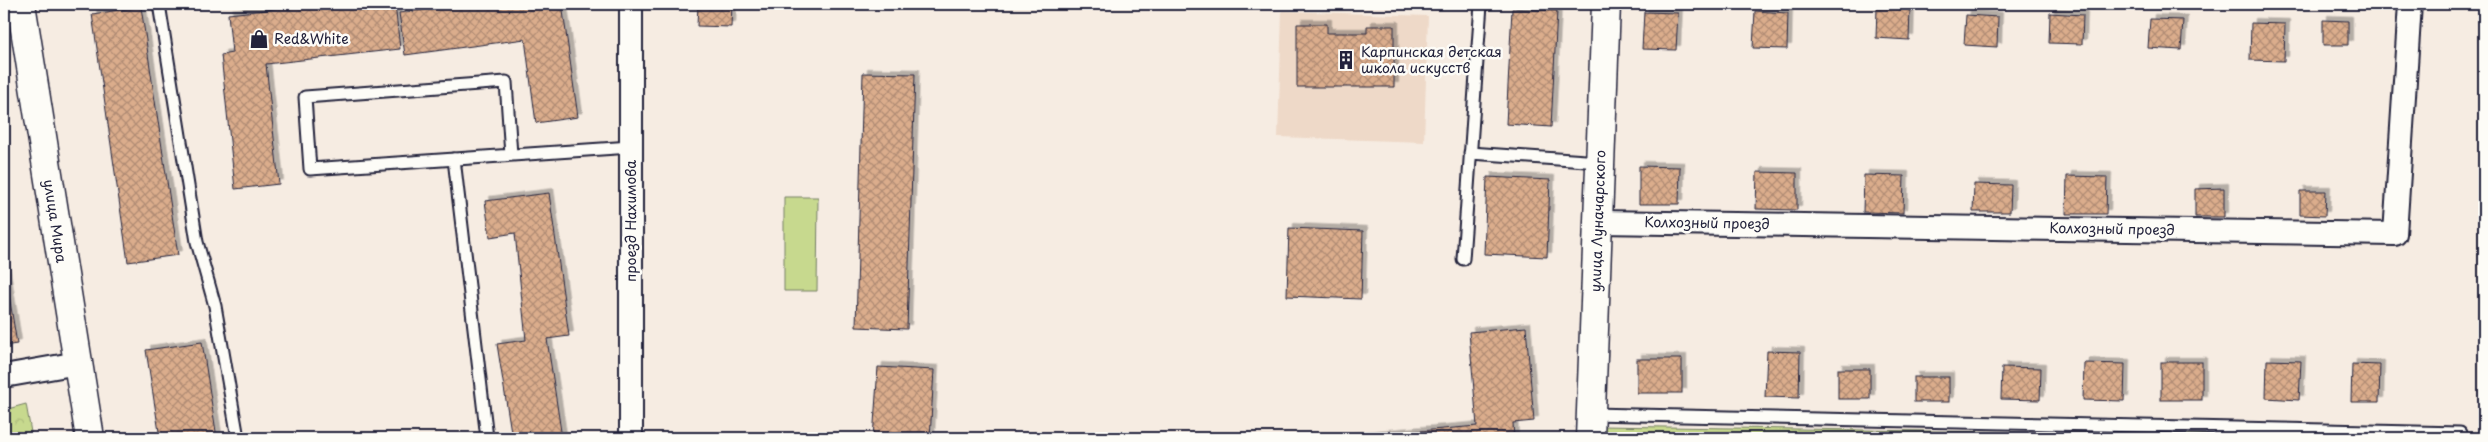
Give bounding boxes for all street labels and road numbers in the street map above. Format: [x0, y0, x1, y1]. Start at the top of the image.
street label: улица Луначарского [1585, 149, 1610, 292]
street label: проезд Нахимова [620, 160, 641, 282]
street label: улица Мира [39, 178, 72, 264]
street label: Колхозный проезд [1644, 211, 1770, 234]
street label: Колхозный проезд [2049, 217, 2175, 240]

